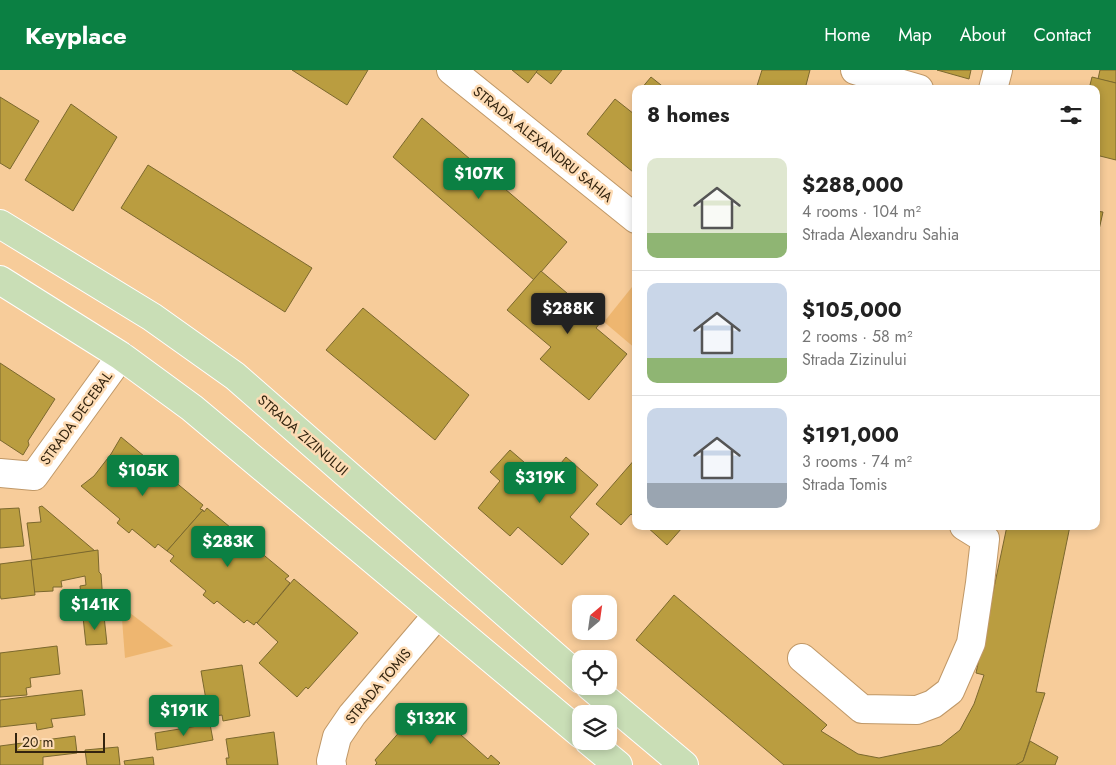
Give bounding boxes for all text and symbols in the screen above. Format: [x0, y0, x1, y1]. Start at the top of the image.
text: Keyplace [25, 18, 127, 53]
text: Home [824, 22, 870, 48]
text: Map [898, 22, 932, 48]
text: About [960, 22, 1005, 48]
text: Contact [1033, 22, 1091, 48]
street label: STRADA ALEXANDRU SAHIA [469, 81, 618, 207]
text: 8 homes [647, 100, 730, 130]
icon: filters [1057, 101, 1085, 129]
pin: $107K [444, 158, 514, 200]
text: $107K [454, 162, 504, 185]
text: $288,000 [802, 170, 903, 200]
icon: home [687, 178, 747, 238]
text: 4 rooms · 104 m² [802, 200, 921, 223]
text: Strada Alexandru Sahia [802, 223, 959, 246]
pin: $288K [533, 292, 603, 335]
text: $105,000 [802, 295, 902, 325]
text: $288K [542, 297, 594, 320]
icon: home [687, 303, 747, 363]
text: 2 rooms · 58 m² [802, 325, 913, 348]
text: Strada Zizinului [802, 348, 907, 371]
street label: STRADA DECEBAL [35, 366, 117, 469]
street label: STRADA ZIZINULUI [253, 390, 353, 480]
text: $191,000 [802, 420, 899, 450]
icon: home [687, 428, 747, 488]
text: 3 rooms · 74 m² [802, 450, 912, 473]
pin: $105K [108, 454, 178, 497]
text: $105K [118, 459, 168, 482]
pin: $319K [505, 462, 575, 504]
text: $319K [515, 466, 565, 489]
text: Strada Tomis [802, 473, 887, 496]
pin: $283K [193, 526, 263, 568]
text: $283K [202, 530, 254, 553]
pin: $141K [60, 588, 130, 631]
text: $141K [71, 593, 119, 616]
north arrow [572, 595, 618, 640]
map controls [572, 595, 617, 750]
street label: STRADA TOMIS [340, 644, 416, 728]
button: locate [572, 650, 617, 695]
pin: $191K [149, 694, 219, 737]
text: $191K [160, 699, 208, 722]
pin: $132K [396, 702, 466, 745]
button: layers [572, 705, 617, 750]
text: $132K [406, 707, 456, 730]
scale bar [15, 730, 105, 753]
text: 20 m [22, 732, 54, 752]

